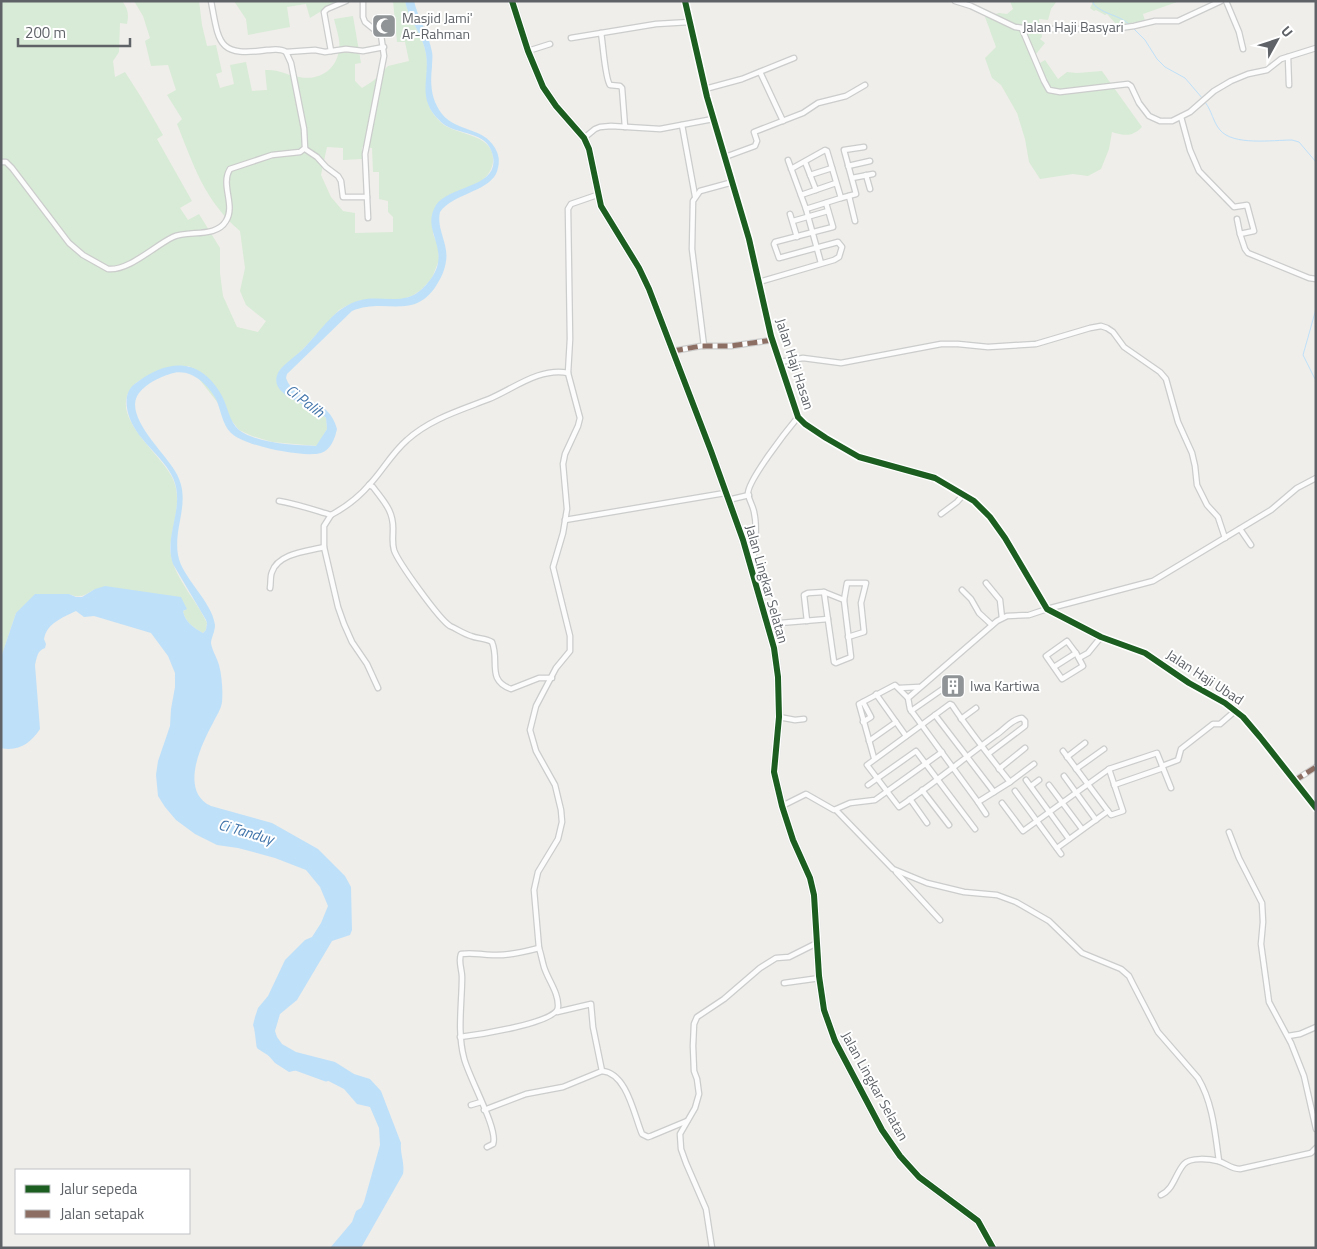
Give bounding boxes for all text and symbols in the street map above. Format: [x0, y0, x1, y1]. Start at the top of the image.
place label: Masjid Jami' Ar-Rahman [402, 7, 473, 44]
mosque icon: Masjid Jami' Ar-Rahman [371, 13, 397, 39]
scale bar [18, 15, 130, 47]
north arrow [1252, 15, 1302, 65]
street label: Jalan Haji Basyari [1022, 16, 1124, 37]
text: 200 m [25, 21, 66, 44]
text: U [1276, 21, 1298, 42]
street label: Jalan Haji Hasan [771, 315, 820, 412]
water label: Ci Palih [281, 378, 330, 423]
street label: Jalan Lingkar Selatan [741, 522, 794, 646]
street label: Jalan Haji Ubad [1162, 644, 1248, 709]
building icon: Iwa Kartiwa [940, 673, 966, 699]
place label: Iwa Kartiwa [970, 675, 1040, 696]
water label: Ci Tanduy [216, 813, 279, 851]
street label: Jalan Lingkar Selatan [837, 1027, 914, 1144]
legend [15, 1169, 190, 1234]
text: Jalur sepeda [60, 1177, 138, 1200]
text: Jalan setapak [60, 1202, 144, 1225]

